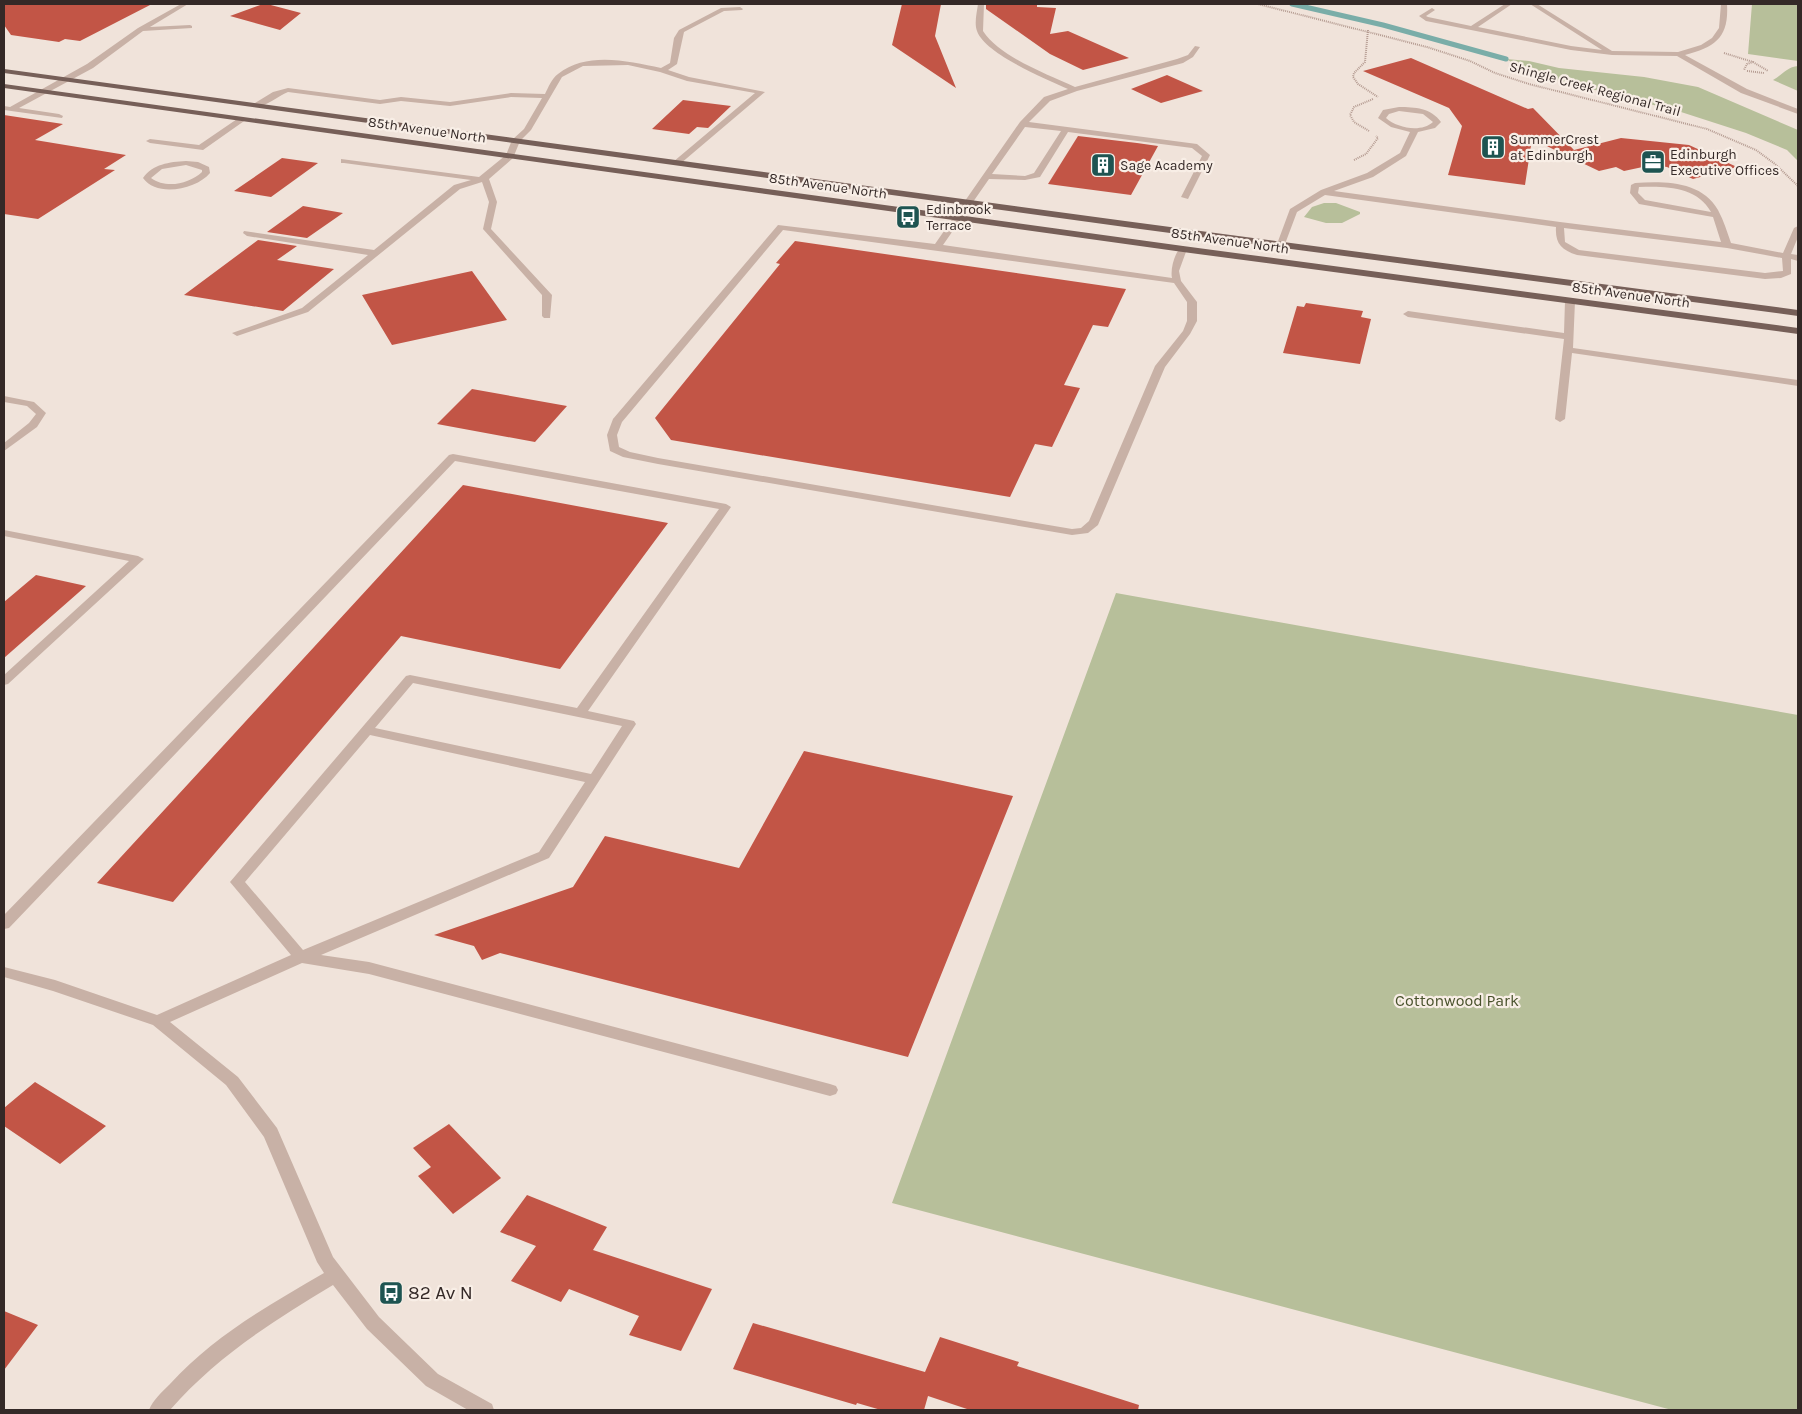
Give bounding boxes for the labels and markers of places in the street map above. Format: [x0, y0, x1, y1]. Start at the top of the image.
place label: SummerCrest at Edinburgh [1510, 131, 1599, 164]
building icon: SummerCrest at Edinburgh [1480, 134, 1506, 160]
place label: Edinburgh Executive Offices [1670, 146, 1779, 179]
office icon: Edinburgh Executive Offices [1640, 149, 1666, 175]
building icon: Sage Academy [1090, 152, 1116, 178]
place label: Sage Academy [1120, 157, 1213, 174]
place label: Edinbrook Terrace [926, 201, 991, 234]
bus stop icon: Edinbrook Terrace [895, 204, 921, 230]
bus stop icon: 82 Av N [378, 1280, 404, 1306]
place label: 82 Av N [408, 1282, 473, 1304]

